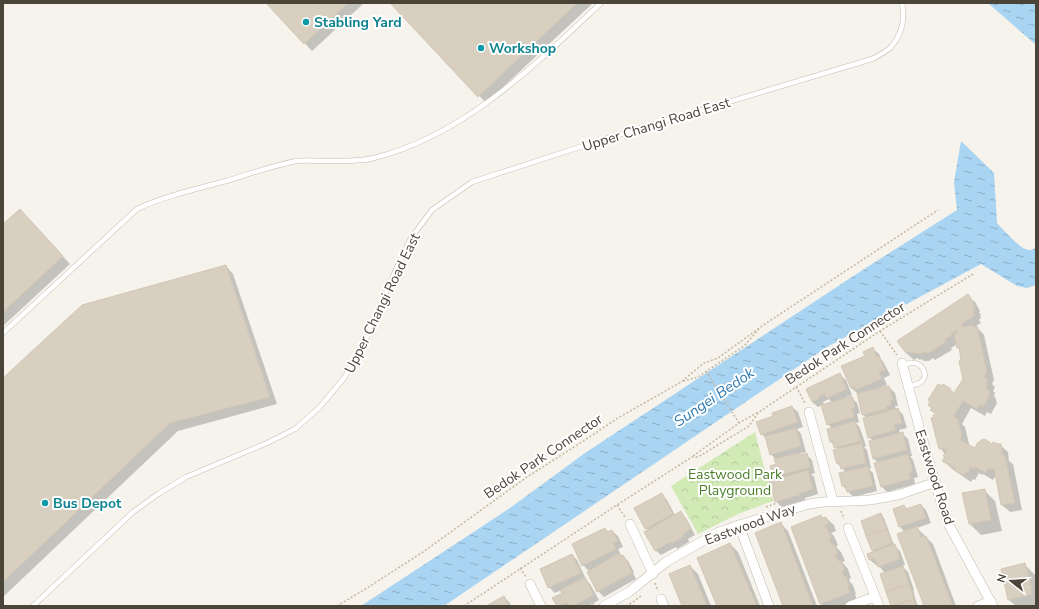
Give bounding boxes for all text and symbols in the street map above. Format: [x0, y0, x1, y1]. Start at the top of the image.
place label: Stabling Yard [314, 13, 402, 32]
marker: Stabling Yard [301, 17, 311, 27]
place label: Workshop [489, 39, 556, 58]
marker: Workshop [476, 43, 486, 53]
street label: Upper Changi Road East [580, 93, 732, 156]
street label: Upper Changi Road East [340, 230, 425, 376]
street label: Bedok Park Connector [782, 298, 909, 389]
water label: Sungei Bedok [670, 362, 759, 431]
street label: Bedok Park Connector [480, 410, 606, 503]
street label: Eastwood Road [910, 427, 959, 527]
park label: Eastwood Park Playground [688, 465, 783, 500]
place label: Bus Depot [53, 494, 122, 513]
marker: Bus Depot [40, 498, 50, 508]
street label: Eastwood Way [702, 499, 799, 550]
north arrow [991, 561, 1031, 601]
text: N [994, 572, 1010, 584]

